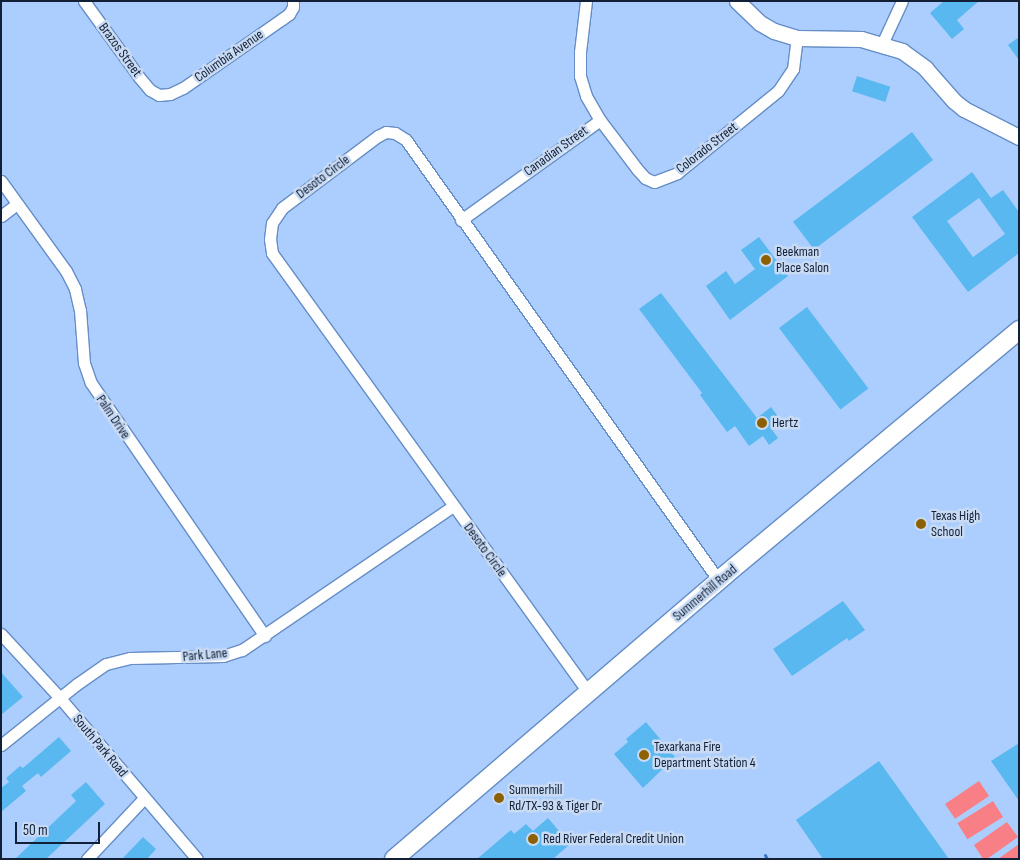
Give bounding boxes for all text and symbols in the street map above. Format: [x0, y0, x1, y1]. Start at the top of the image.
street label: Brazos Street [95, 20, 145, 80]
street label: Columbia Avenue [191, 26, 267, 86]
street label: Colorado Street [673, 119, 741, 177]
street label: Canadian Street [521, 122, 591, 180]
street label: Desoto Circle [293, 151, 353, 203]
place label: Beekman Place Salon [776, 244, 829, 276]
marker: Beekman Place Salon [760, 254, 772, 266]
street label: Palm Drive [92, 392, 134, 442]
place label: Hertz [772, 415, 798, 431]
marker: Hertz [756, 417, 768, 429]
place label: Texas High School [931, 508, 980, 540]
marker: Texas High School [915, 518, 927, 530]
street label: Desoto Circle [460, 520, 510, 580]
street label: Summerhill Road [669, 561, 741, 625]
street label: Park Lane [182, 645, 228, 665]
street label: South Park Road [69, 711, 131, 781]
place label: Texarkana Fire Department Station 4 [654, 739, 756, 772]
marker: Texarkana Fire Department Station 4 [638, 749, 650, 761]
place label: Summerhill Rd/TX-93 & Tiger Dr [509, 782, 602, 814]
marker: Summerhill Rd/TX-93 & Tiger Dr [493, 792, 505, 804]
scale bar [18, 812, 102, 844]
text: 50 m [23, 821, 48, 840]
place label: Red River Federal Credit Union [543, 831, 684, 847]
marker: Red River Federal Credit Union [527, 833, 539, 845]

